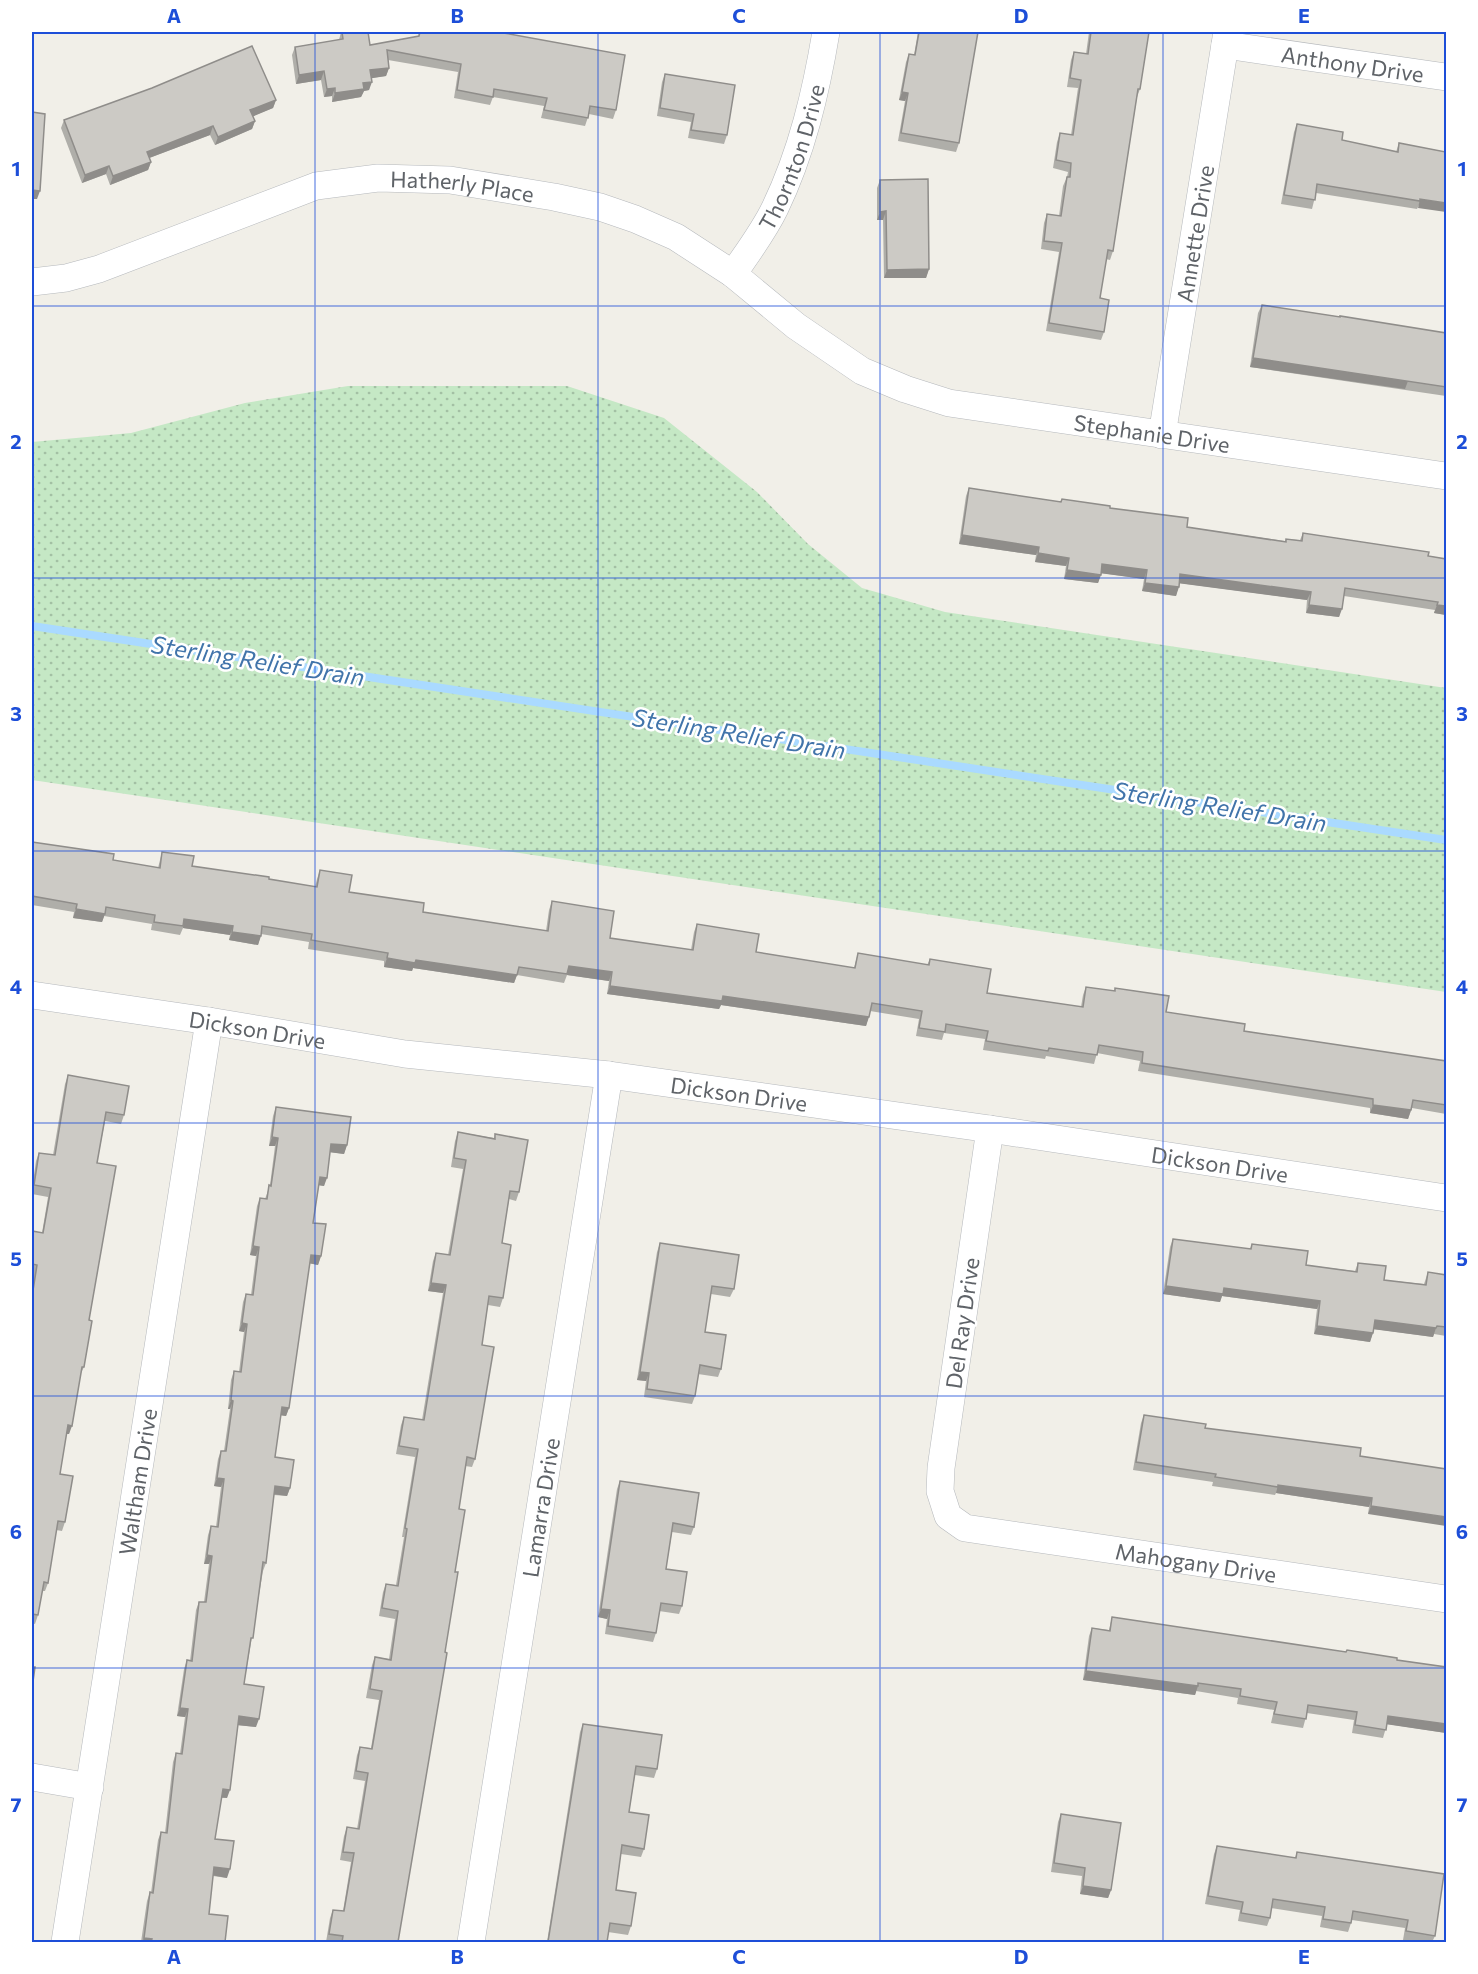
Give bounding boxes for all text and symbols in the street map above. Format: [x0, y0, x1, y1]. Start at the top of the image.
text: A [167, 3, 181, 27]
text: B [450, 3, 464, 27]
text: C [732, 3, 746, 27]
text: D [1014, 3, 1028, 27]
text: E [1298, 3, 1310, 27]
street label: Anthony Drive [1280, 40, 1426, 87]
street label: Thornton Drive [752, 82, 829, 235]
text: 1 [11, 156, 21, 180]
text: 1 [1457, 156, 1467, 180]
street label: Annette Drive [1170, 163, 1219, 304]
street label: Hatherly Place [390, 165, 536, 207]
street label: Stephanie Drive [1072, 408, 1232, 458]
text: 2 [10, 429, 22, 453]
text: 2 [1456, 429, 1468, 453]
water label: Sterling Relief Drain [149, 629, 367, 691]
text: 3 [10, 701, 22, 725]
text: 3 [1456, 701, 1468, 725]
water label: Sterling Relief Drain [630, 702, 848, 764]
water label: Sterling Relief Drain [1111, 775, 1329, 837]
text: 4 [10, 974, 22, 998]
text: 4 [1456, 974, 1468, 998]
street label: Dickson Drive [187, 1005, 328, 1054]
street label: Dickson Drive [669, 1070, 809, 1116]
street label: Dickson Drive [1150, 1140, 1290, 1187]
text: 5 [10, 1246, 22, 1270]
text: 5 [1456, 1246, 1468, 1270]
street label: Del Ray Drive [939, 1256, 985, 1390]
street label: Waltham Drive [112, 1406, 162, 1557]
street label: Lamarra Drive [516, 1436, 565, 1579]
text: 6 [10, 1519, 22, 1543]
text: 6 [1456, 1519, 1468, 1543]
street label: Mahogany Drive [1114, 1537, 1278, 1587]
text: 7 [11, 1792, 22, 1816]
text: 7 [1457, 1792, 1468, 1816]
text: A [167, 1944, 181, 1968]
text: B [450, 1944, 464, 1968]
text: C [732, 1944, 746, 1968]
text: D [1014, 1944, 1028, 1968]
text: E [1298, 1944, 1310, 1968]

